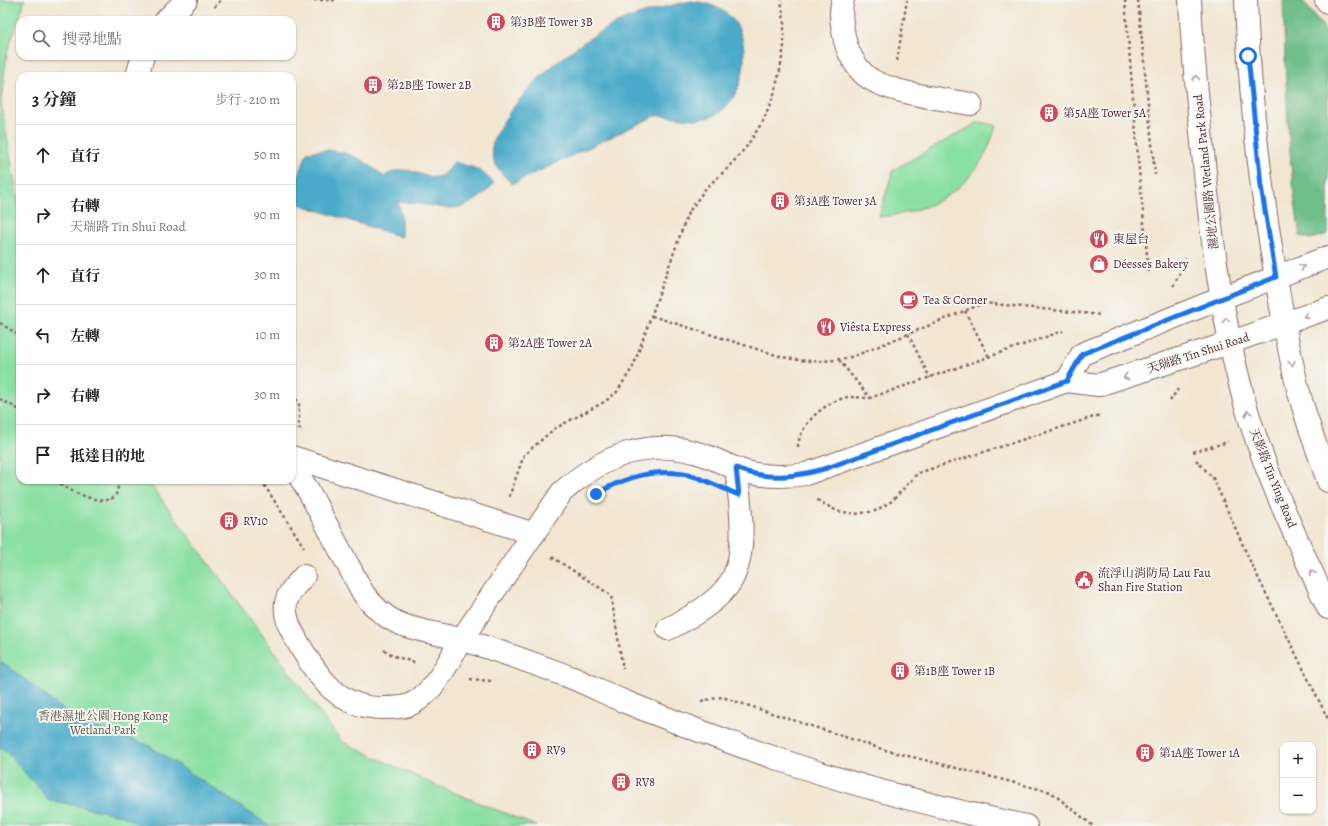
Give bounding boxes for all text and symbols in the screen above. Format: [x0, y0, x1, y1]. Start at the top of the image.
building icon: 第3B座 Tower 3B [485, 11, 507, 33]
place label: 第3B座 Tower 3B [510, 14, 593, 30]
search box [16, 16, 296, 60]
icon: search [30, 27, 52, 49]
text: 搜尋地點 [62, 29, 122, 49]
route start [1239, 47, 1257, 65]
building icon: 第2B座 Tower 2B [362, 74, 384, 96]
one-way arrow [1191, 75, 1200, 81]
place label: 第2B座 Tower 2B [387, 77, 471, 93]
text: 3 分鐘 [32, 88, 76, 111]
text: 步行 · 210 m [215, 91, 280, 108]
street label: 濕地公園路 Wetland Park Road [1190, 93, 1222, 250]
building icon: 第5A座 Tower 5A [1038, 102, 1060, 124]
place label: 第5A座 Tower 5A [1063, 105, 1147, 121]
icon: ahead [32, 144, 54, 166]
text: 直行 [70, 146, 100, 166]
text: 50 m [254, 146, 280, 163]
building icon: 第3A座 Tower 3A [769, 190, 791, 212]
place label: 第3A座 Tower 3A [794, 193, 878, 209]
text: 右轉 [70, 196, 100, 216]
icon: right [32, 204, 54, 226]
text: 90 m [254, 206, 280, 223]
text: 天瑞路 Tin Shui Road [70, 218, 186, 235]
restaurant icon: 東屋台 [1088, 228, 1110, 250]
place label: 東屋台 [1113, 231, 1149, 247]
shop icon: Déesses Bakery [1088, 253, 1110, 275]
place label: Déesses Bakery [1113, 256, 1189, 272]
one-way arrow [1298, 263, 1305, 272]
icon: ahead [32, 264, 54, 286]
text: 直行 [70, 266, 100, 286]
text: 30 m [254, 266, 280, 283]
cafe icon: Tea & Corner [898, 289, 920, 311]
place label: Tea & Corner [923, 292, 988, 308]
one-way arrow [1302, 312, 1309, 320]
restaurant icon: Viêsta Express [815, 316, 837, 338]
one-way arrow [1222, 317, 1230, 323]
place label: Viêsta Express [839, 319, 911, 335]
icon: left [32, 324, 54, 346]
text: 左轉 [70, 326, 100, 346]
text: 10 m [255, 326, 280, 343]
street label: 天瑞路 Tin Shui Road [1145, 329, 1252, 377]
building icon: 第2A座 Tower 2A [483, 332, 505, 354]
place label: 第2A座 Tower 2A [508, 335, 593, 351]
one-way arrow [1288, 359, 1296, 366]
one-way arrow [1122, 372, 1129, 381]
icon: right [32, 384, 54, 406]
text: 右轉 [70, 386, 100, 406]
text: 30 m [254, 386, 280, 403]
one-way arrow [1244, 410, 1253, 417]
street label: 天影路 Tin Ying Road [1246, 426, 1301, 531]
icon: arrive [32, 444, 54, 466]
text: 抵達目的地 [70, 446, 145, 466]
route end [587, 485, 605, 503]
building icon: RV10 [218, 510, 240, 532]
place label: RV10 [243, 513, 268, 529]
place label: 流浮山消防局 Lau Fau Shan Fire Station [1098, 565, 1211, 595]
public building icon: 流浮山消防局 Lau Fau Shan Fire Station [1073, 569, 1095, 591]
one-way arrow [1309, 569, 1317, 577]
building icon: 第1B座 Tower 1B [889, 660, 911, 682]
place label: 第1B座 Tower 1B [914, 663, 995, 679]
park label: 香港濕地公園 Hong Kong Wetland Park [38, 708, 168, 738]
building icon: RV9 [521, 739, 543, 761]
place label: RV9 [546, 742, 566, 758]
building icon: 第1A座 Tower 1A [1134, 742, 1156, 764]
map controls [1280, 742, 1316, 814]
button: + [1280, 742, 1316, 778]
place label: 第1A座 Tower 1A [1159, 745, 1241, 761]
building icon: RV8 [610, 771, 632, 793]
place label: RV8 [635, 774, 655, 790]
button: − [1280, 778, 1316, 814]

